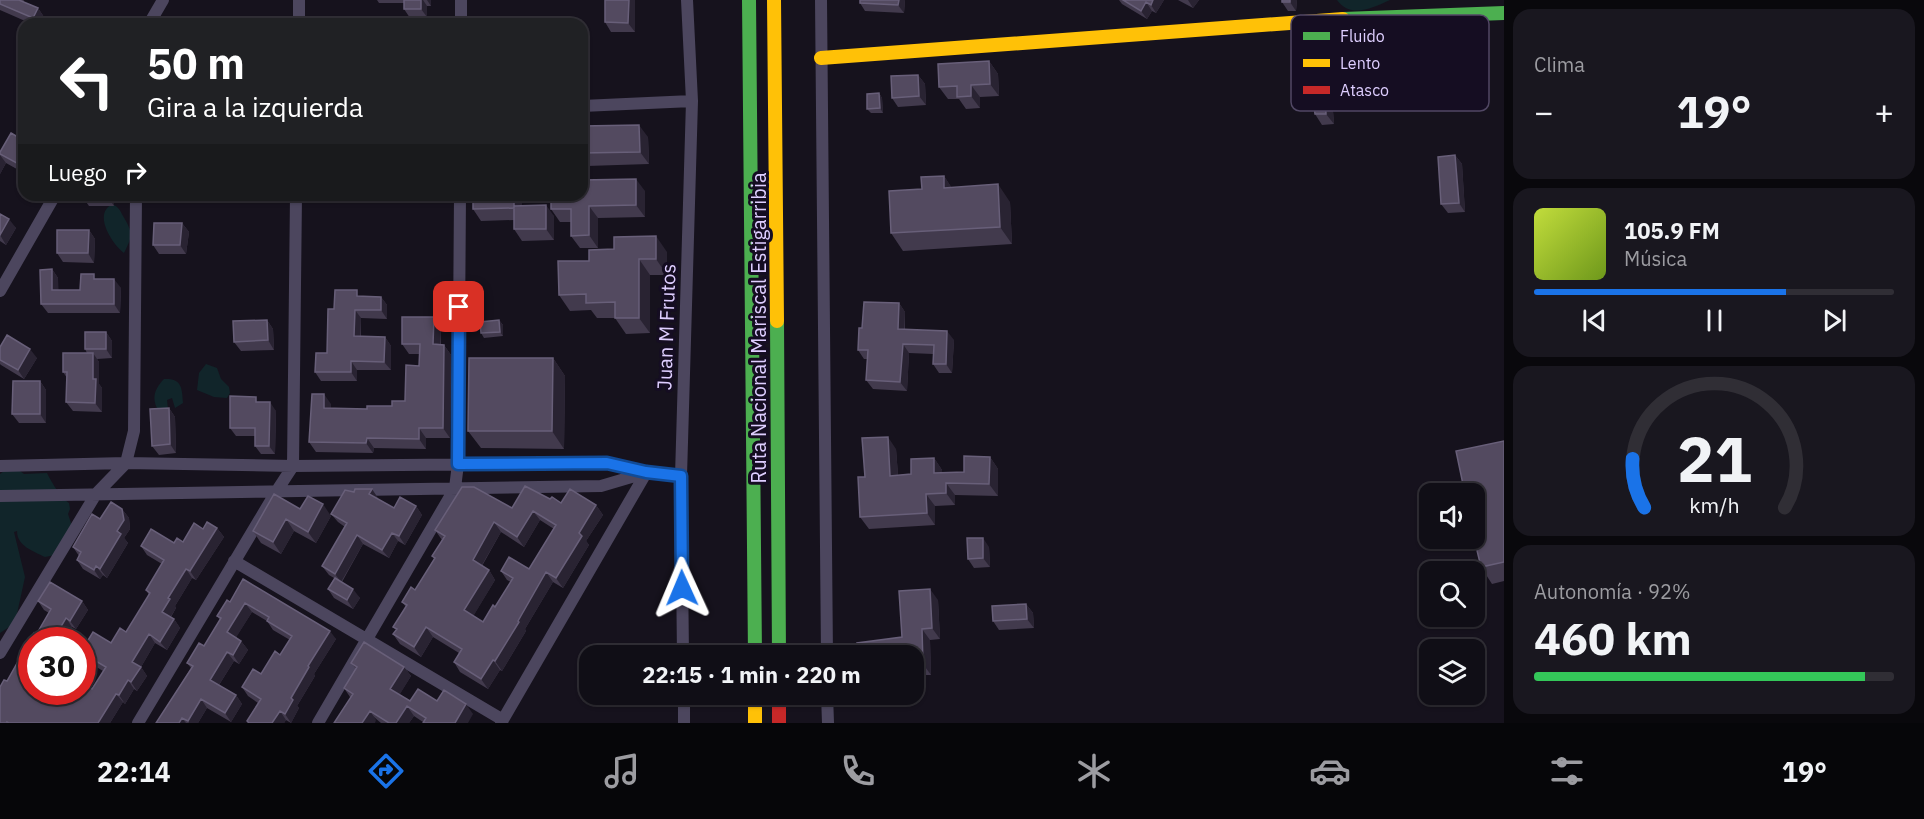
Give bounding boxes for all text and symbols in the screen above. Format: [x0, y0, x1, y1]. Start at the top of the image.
legend [1291, 15, 1489, 111]
text: Fluido [1340, 26, 1385, 46]
text: 50 m [147, 36, 245, 91]
icon: left [48, 42, 126, 120]
text: Clima [1534, 51, 1585, 78]
text: Lento [1340, 53, 1380, 73]
text: Atasco [1340, 80, 1389, 100]
text: 19° [1676, 82, 1752, 140]
text: Gira a la izquierda [147, 89, 363, 124]
text: − [1534, 90, 1554, 133]
text: + [1874, 90, 1894, 133]
icon: right [119, 156, 152, 189]
text: Luego [48, 158, 107, 187]
street label: Ruta Nacional Mariscal Estigarribia [745, 172, 772, 484]
text: 105.9 FM [1624, 216, 1720, 245]
text: Música [1624, 245, 1687, 272]
street label: Juan M Frutos [650, 263, 682, 391]
pin [433, 281, 484, 332]
icon: arrive [442, 290, 475, 323]
icon: previous [1578, 304, 1611, 337]
icon: pause [1698, 304, 1731, 337]
icon: next [1818, 304, 1851, 337]
text: 21 [1677, 418, 1751, 499]
map controls [1419, 483, 1485, 705]
button: sound [1419, 483, 1485, 549]
text: km/h [1689, 491, 1739, 519]
position arrow [650, 556, 714, 620]
button: search [1419, 561, 1485, 627]
text: Autonomía · 92% [1534, 578, 1691, 605]
text: 460 km [1534, 609, 1692, 667]
speed limit sign: 30 [18, 627, 96, 705]
button: layers [1419, 639, 1485, 705]
text: 22:15 · 1 min · 220 m [642, 660, 861, 689]
icon: directions [365, 750, 407, 792]
icon: music [601, 750, 643, 792]
icon: phone [837, 750, 879, 792]
icon: climate [1073, 750, 1115, 792]
icon: car [1309, 750, 1351, 792]
icon: filters [1546, 750, 1588, 792]
text: 22:14 [97, 754, 171, 789]
text: 19° [1782, 754, 1827, 789]

